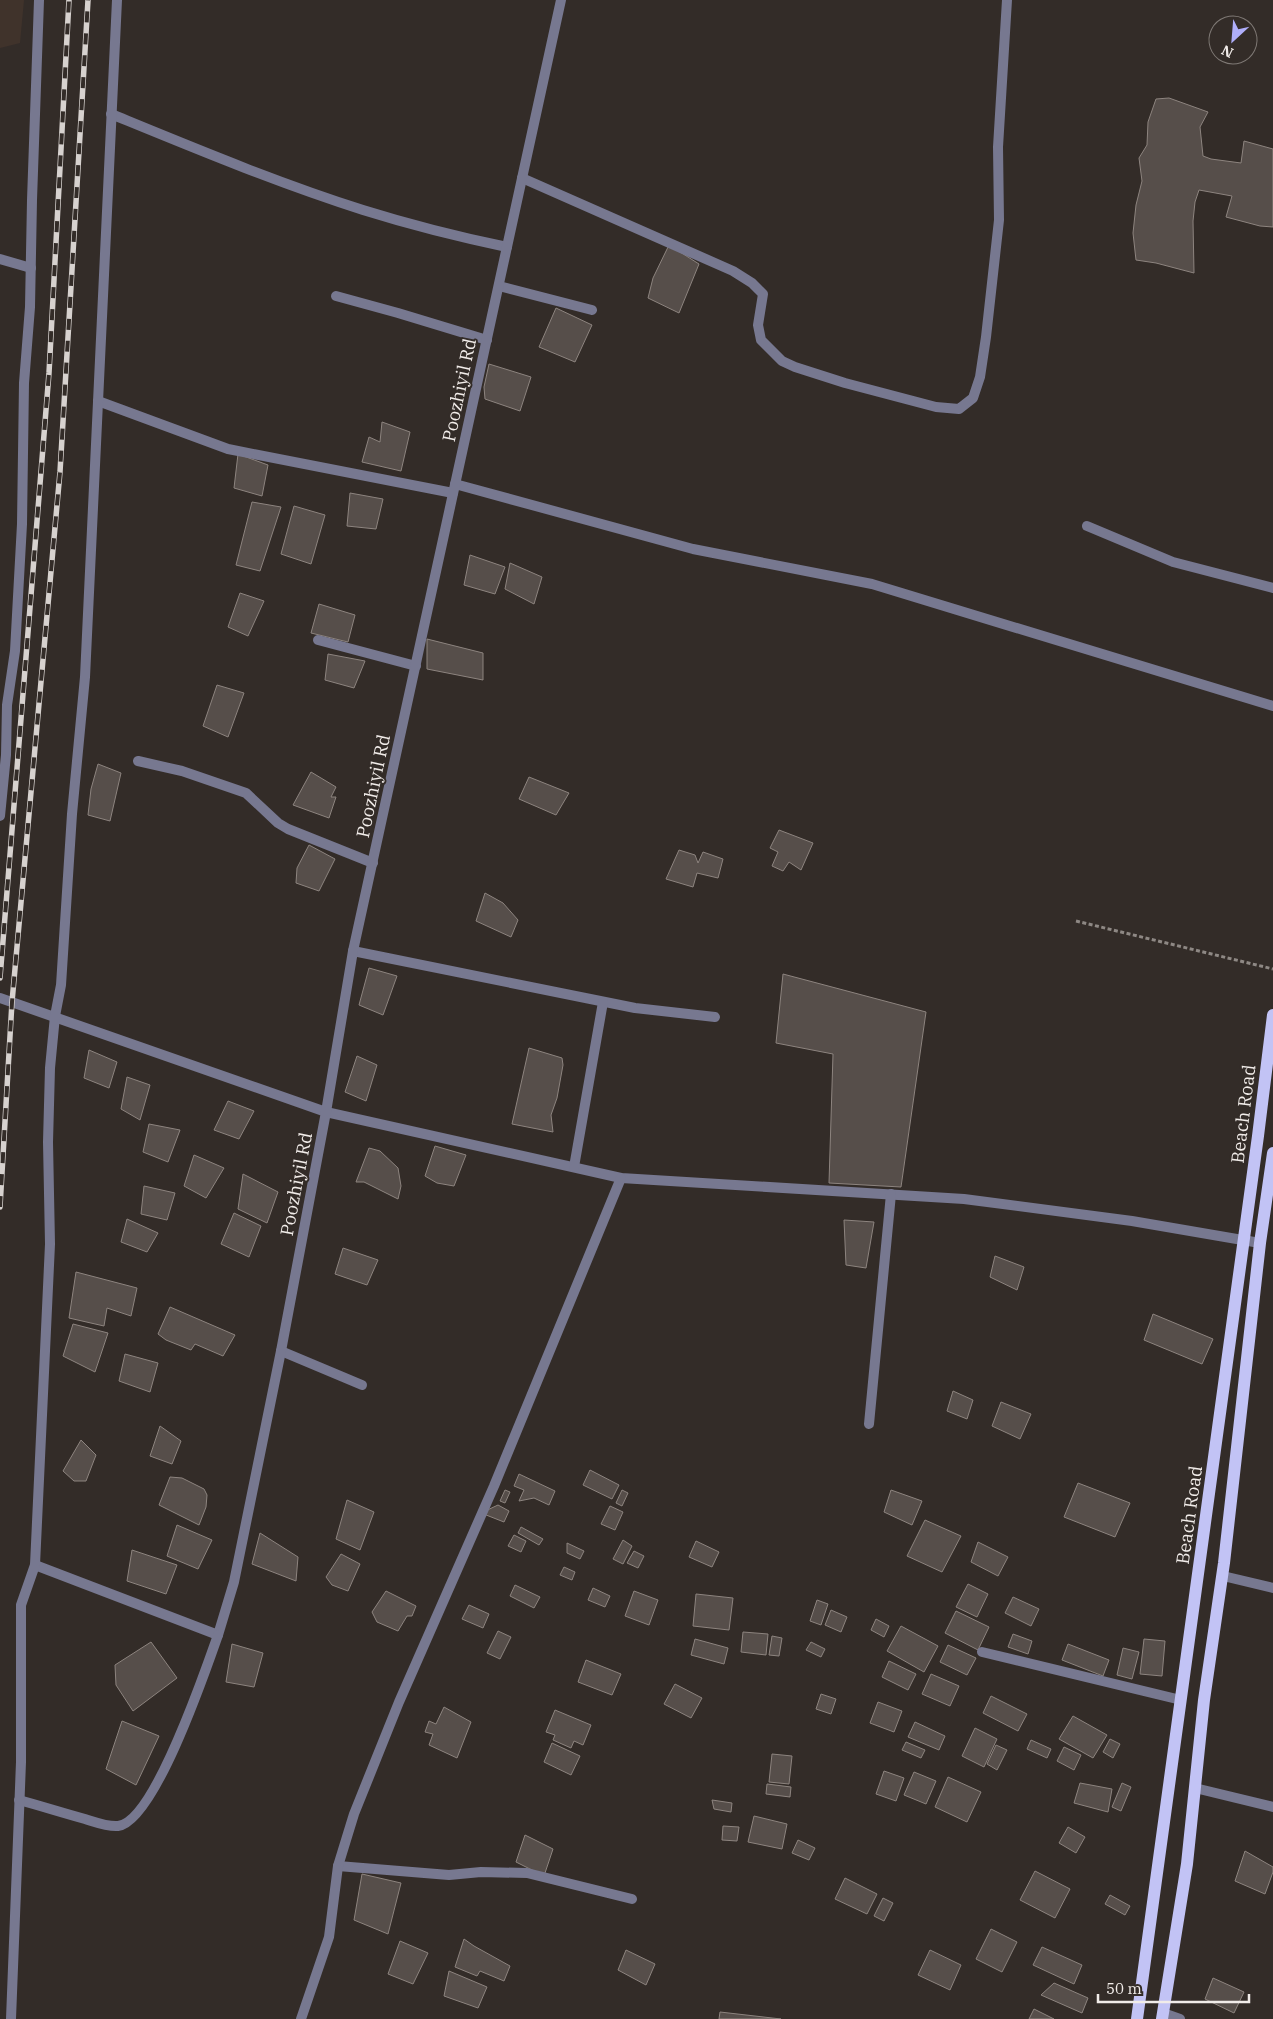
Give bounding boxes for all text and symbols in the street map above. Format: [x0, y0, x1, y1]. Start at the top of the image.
north arrow [1208, 15, 1258, 65]
text: N [1218, 41, 1236, 62]
street label: Poozhiyil Rd [437, 336, 481, 444]
street label: Poozhiyil Rd [351, 732, 395, 840]
street label: Beach Road [1226, 1063, 1260, 1165]
street label: Poozhiyil Rd [275, 1130, 317, 1238]
street label: Beach Road [1171, 1464, 1207, 1566]
scale bar [1098, 1972, 1249, 2004]
text: 50 m [1106, 1979, 1142, 1998]

